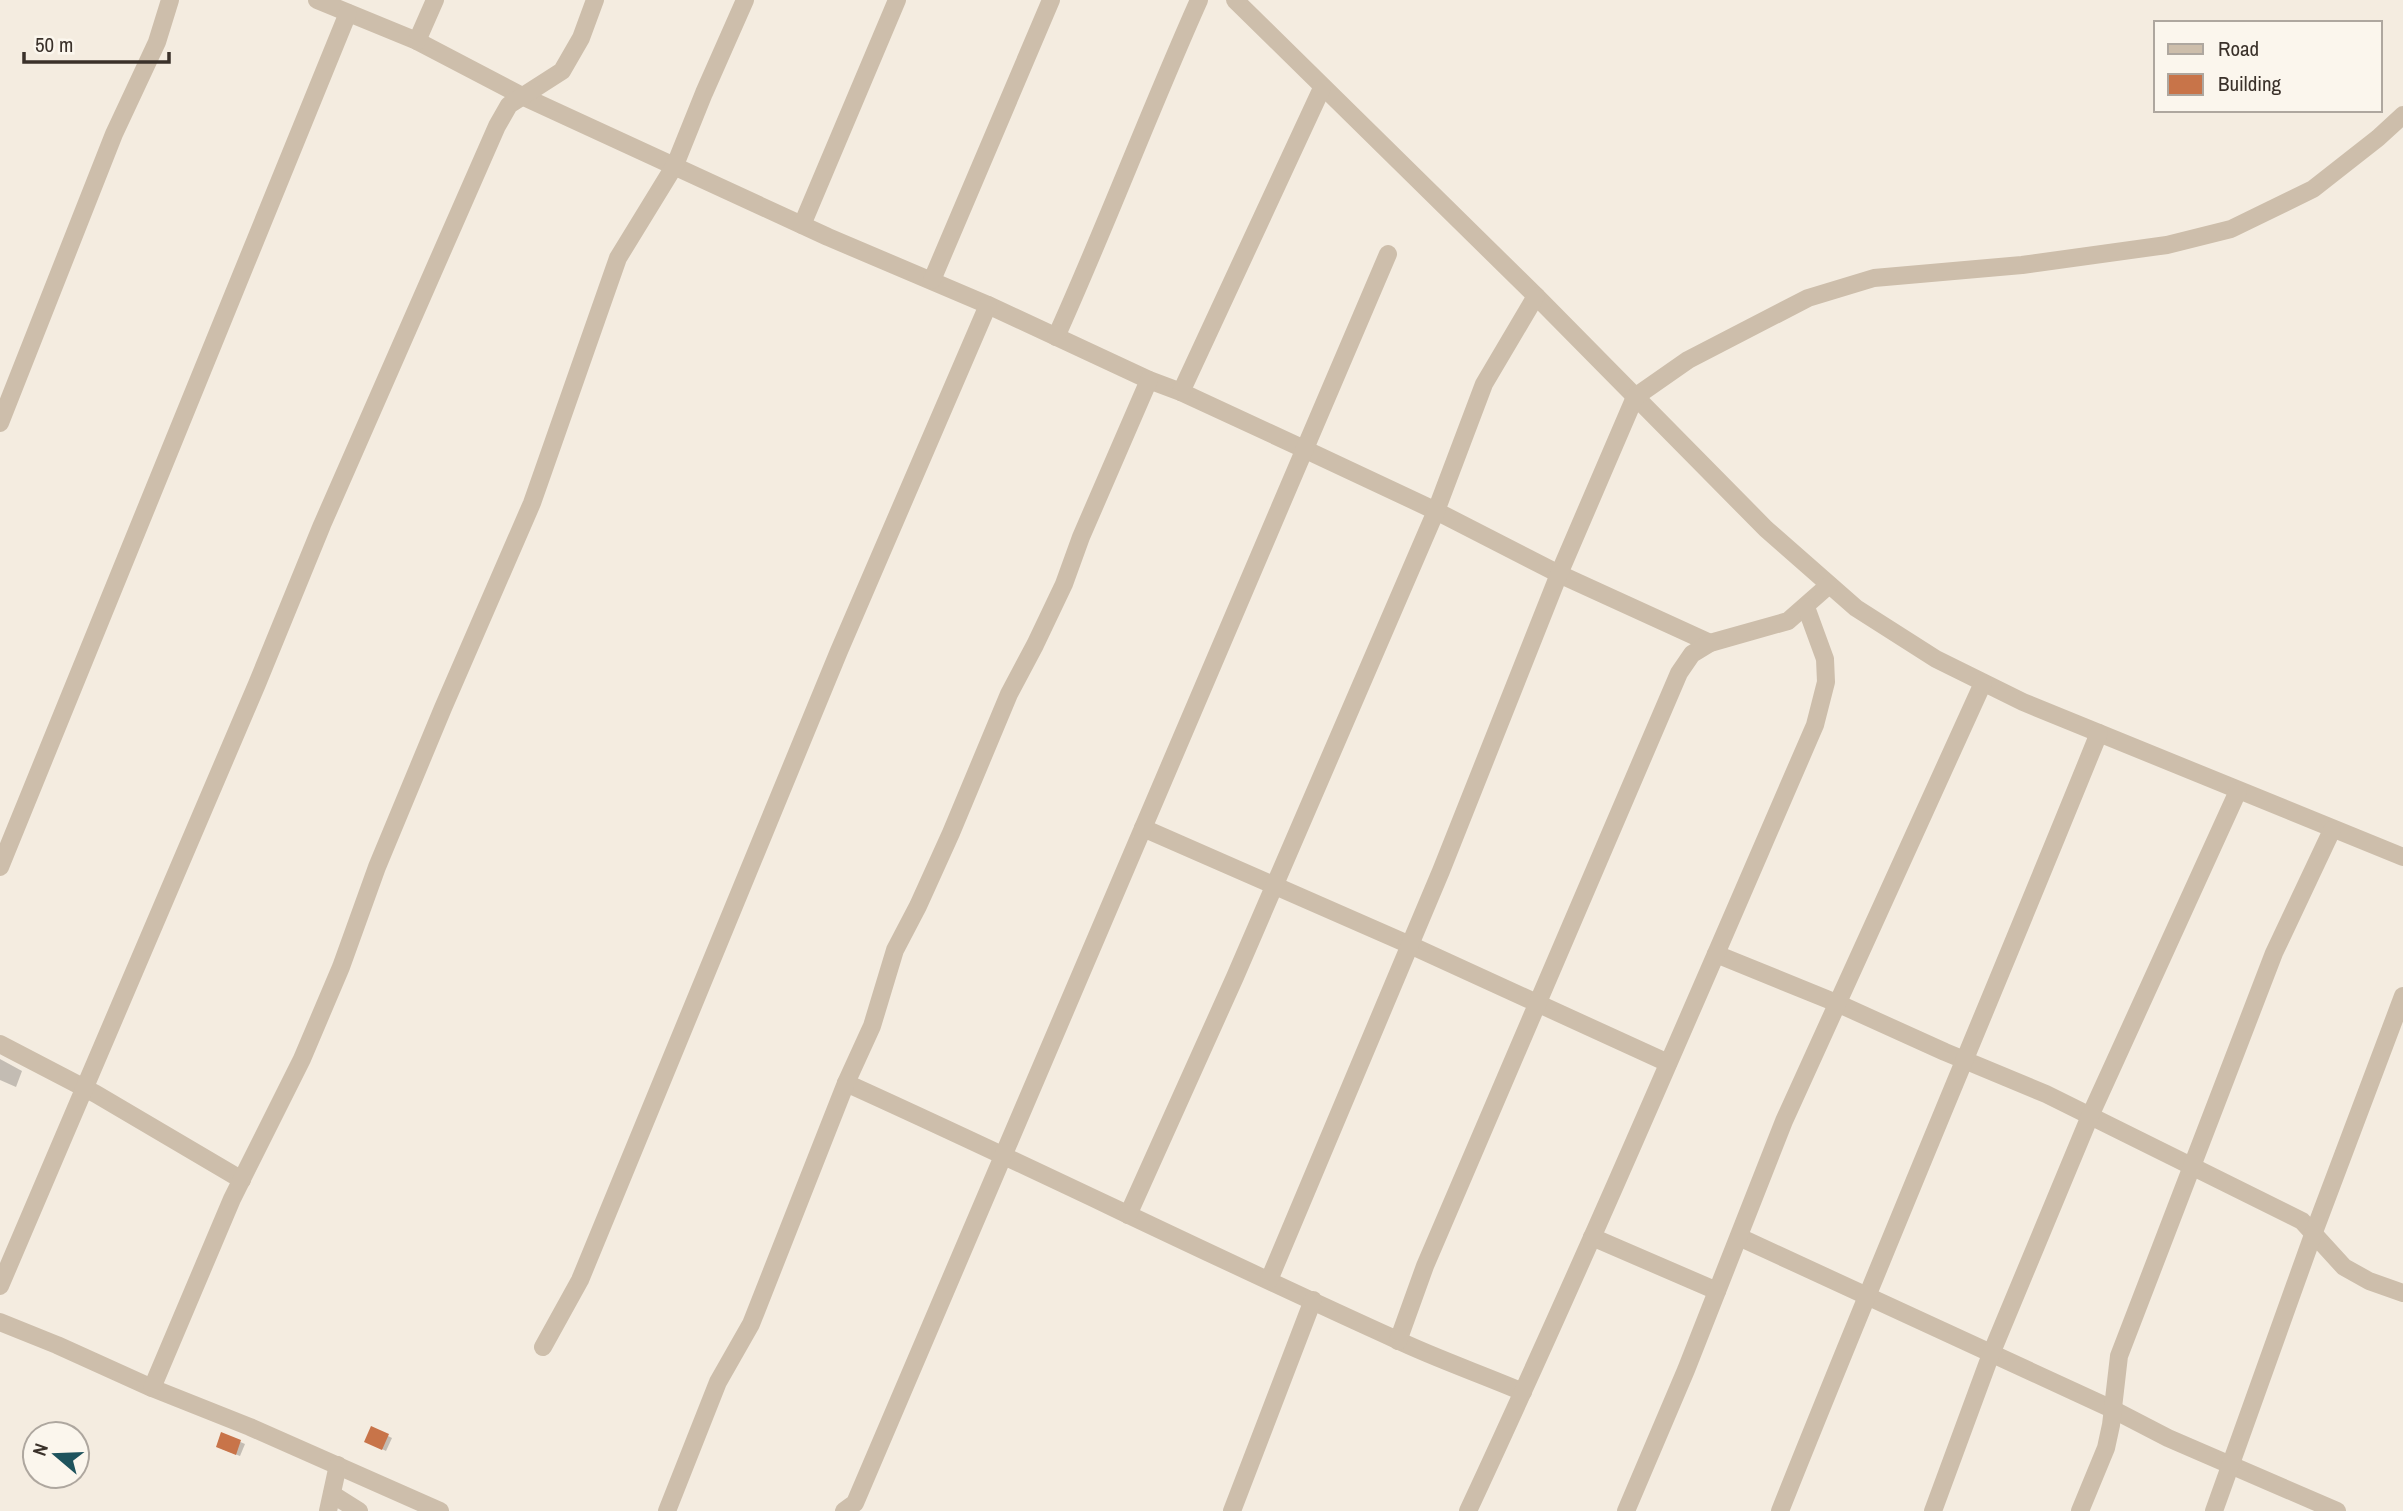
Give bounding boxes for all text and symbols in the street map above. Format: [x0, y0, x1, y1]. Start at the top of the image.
scale bar [24, 21, 170, 65]
legend [2154, 21, 2382, 112]
text: 50 m [35, 30, 73, 59]
text: Road [2218, 34, 2259, 63]
text: Building [2218, 69, 2282, 98]
north arrow [21, 1420, 91, 1490]
text: N [26, 1440, 54, 1459]

